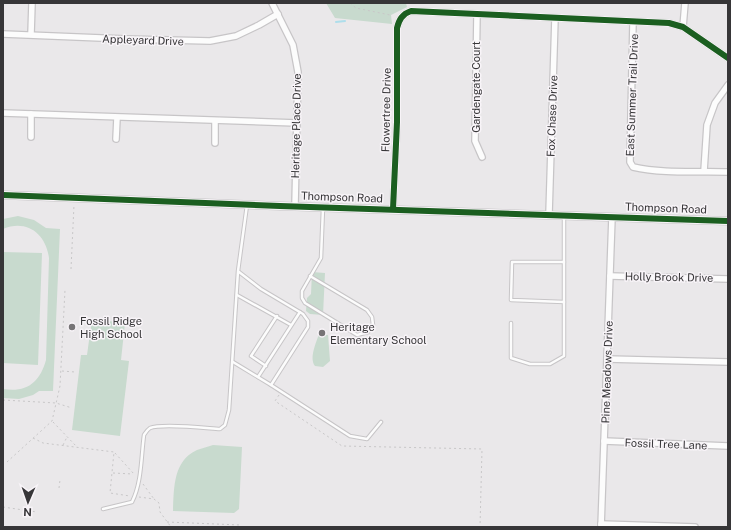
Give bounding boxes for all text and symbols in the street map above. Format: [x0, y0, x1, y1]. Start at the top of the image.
street label: Appleyard Drive [102, 33, 184, 47]
street label: East Summer Trail Drive [624, 33, 640, 157]
street label: Gardengate Court [470, 41, 482, 133]
street label: Flowertree Drive [379, 68, 393, 152]
street label: Heritage Place Drive [289, 73, 303, 179]
street label: Fox Chase Drive [545, 75, 559, 157]
street label: Thompson Road [301, 190, 383, 204]
street label: Thompson Road [625, 201, 707, 215]
street label: Holly Brook Drive [625, 270, 713, 284]
place label: Fossil Ridge High School [80, 315, 142, 340]
place label: Heritage Elementary School [330, 321, 427, 346]
street label: Pine Meadows Drive [599, 321, 615, 423]
marker: Fossil Ridge High School [67, 322, 77, 332]
marker: Heritage Elementary School [317, 328, 327, 338]
street label: Fossil Tree Lane [624, 437, 708, 451]
north arrow [8, 482, 48, 522]
text: N [23, 506, 32, 518]

